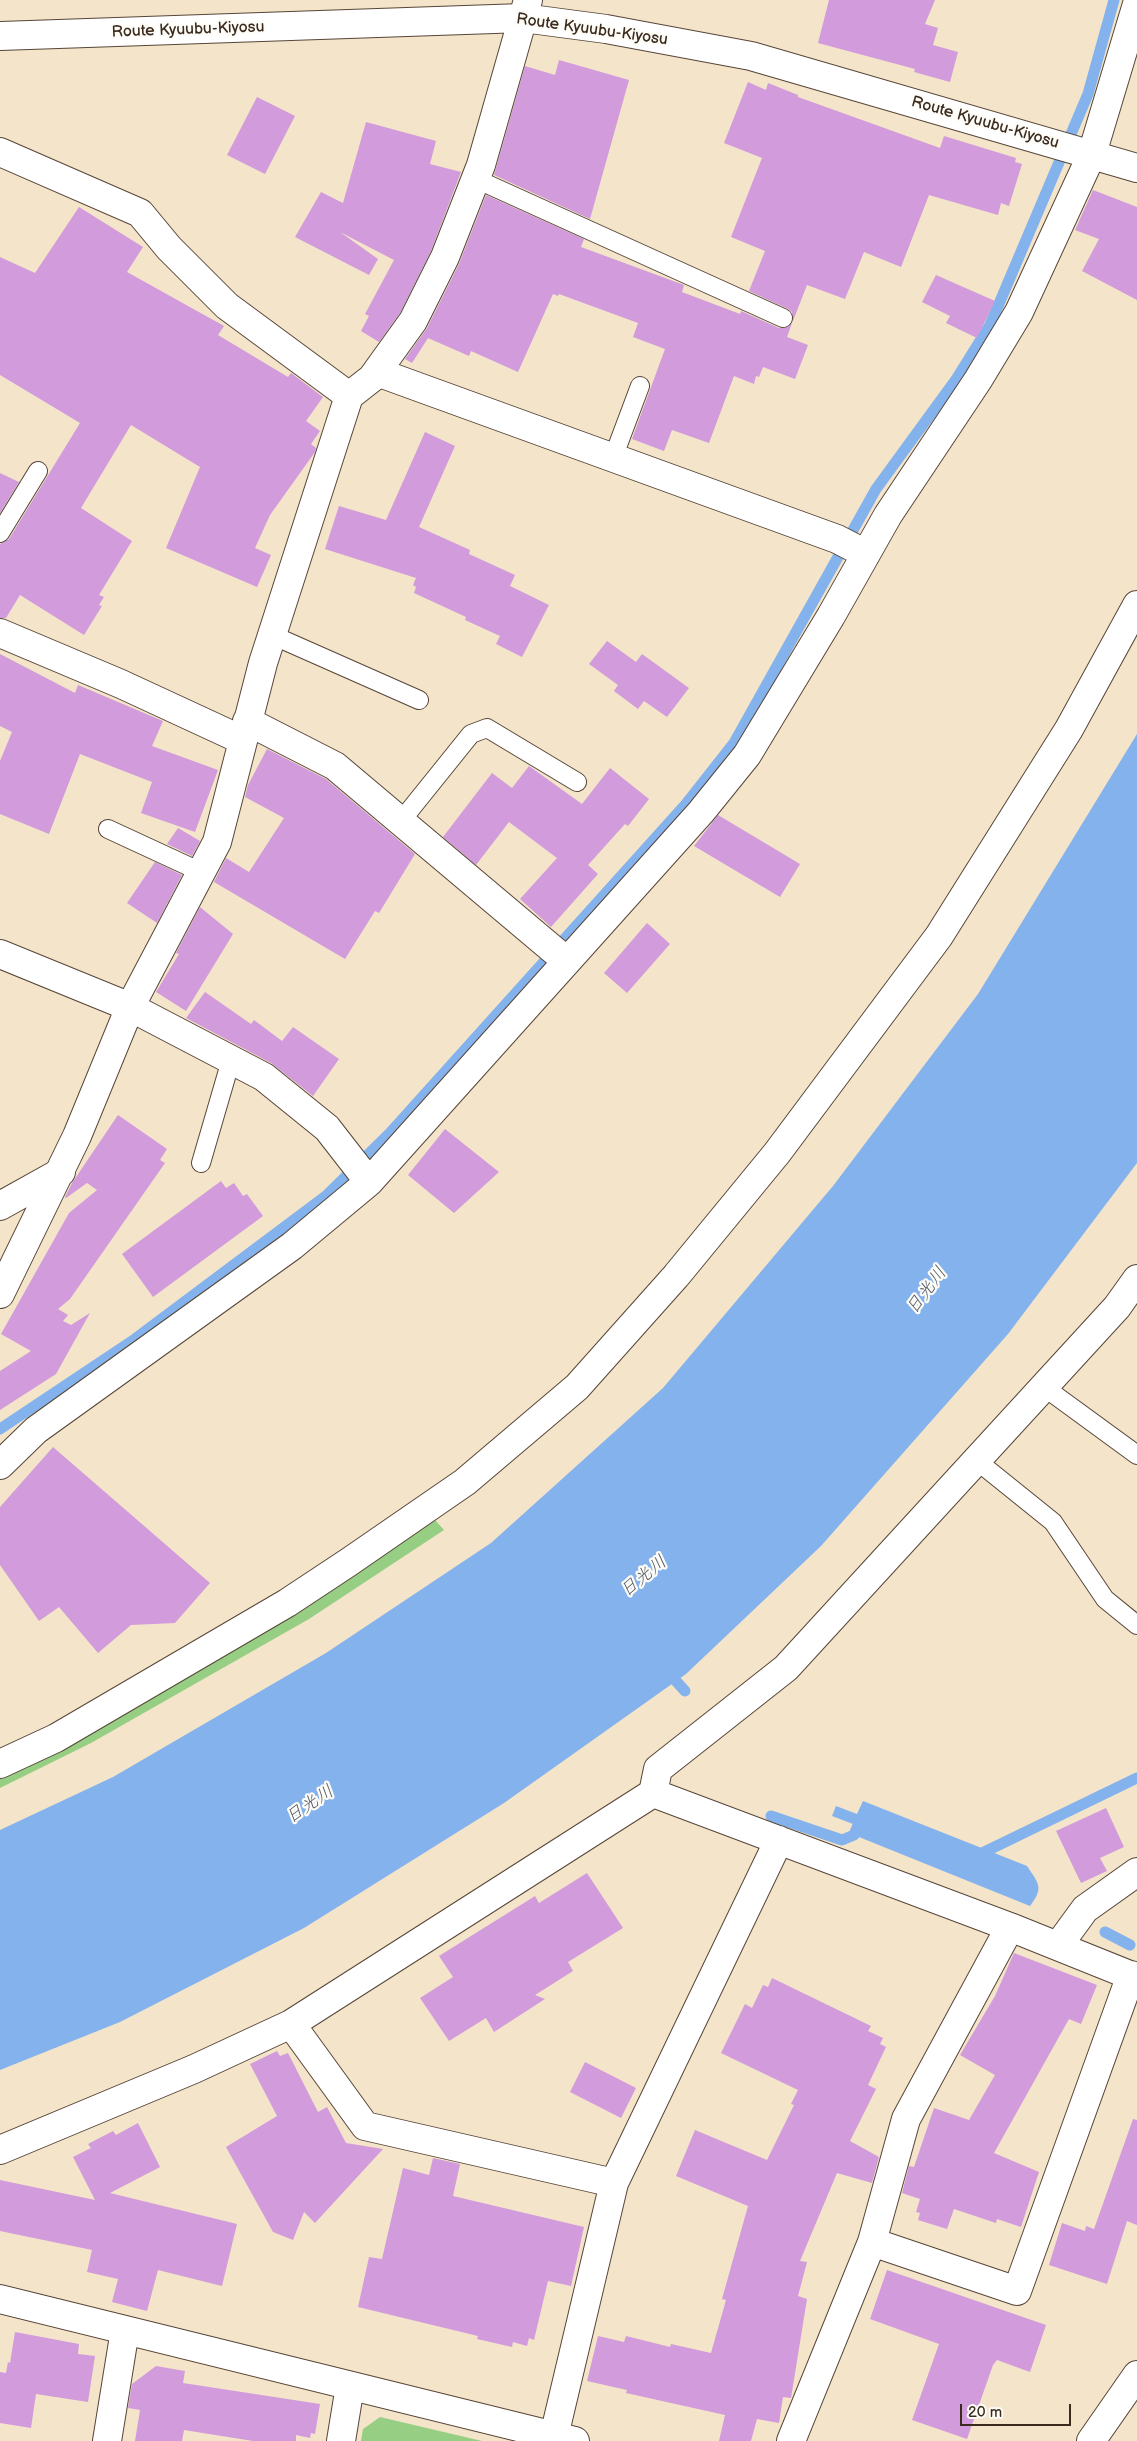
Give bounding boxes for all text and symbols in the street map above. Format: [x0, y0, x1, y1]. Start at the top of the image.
street label: Route Kyuubu-Kiyosu [515, 10, 669, 50]
street label: Route Kyuubu-Kiyosu [111, 18, 265, 42]
street label: Route Kyuubu-Kiyosu [909, 93, 1061, 153]
water label: 日光川 [902, 1263, 952, 1319]
water label: 日光川 [616, 1552, 672, 1602]
water label: 日光川 [282, 1781, 338, 1829]
scale bar [962, 2394, 1073, 2426]
text: 20 m [968, 2403, 1002, 2422]

